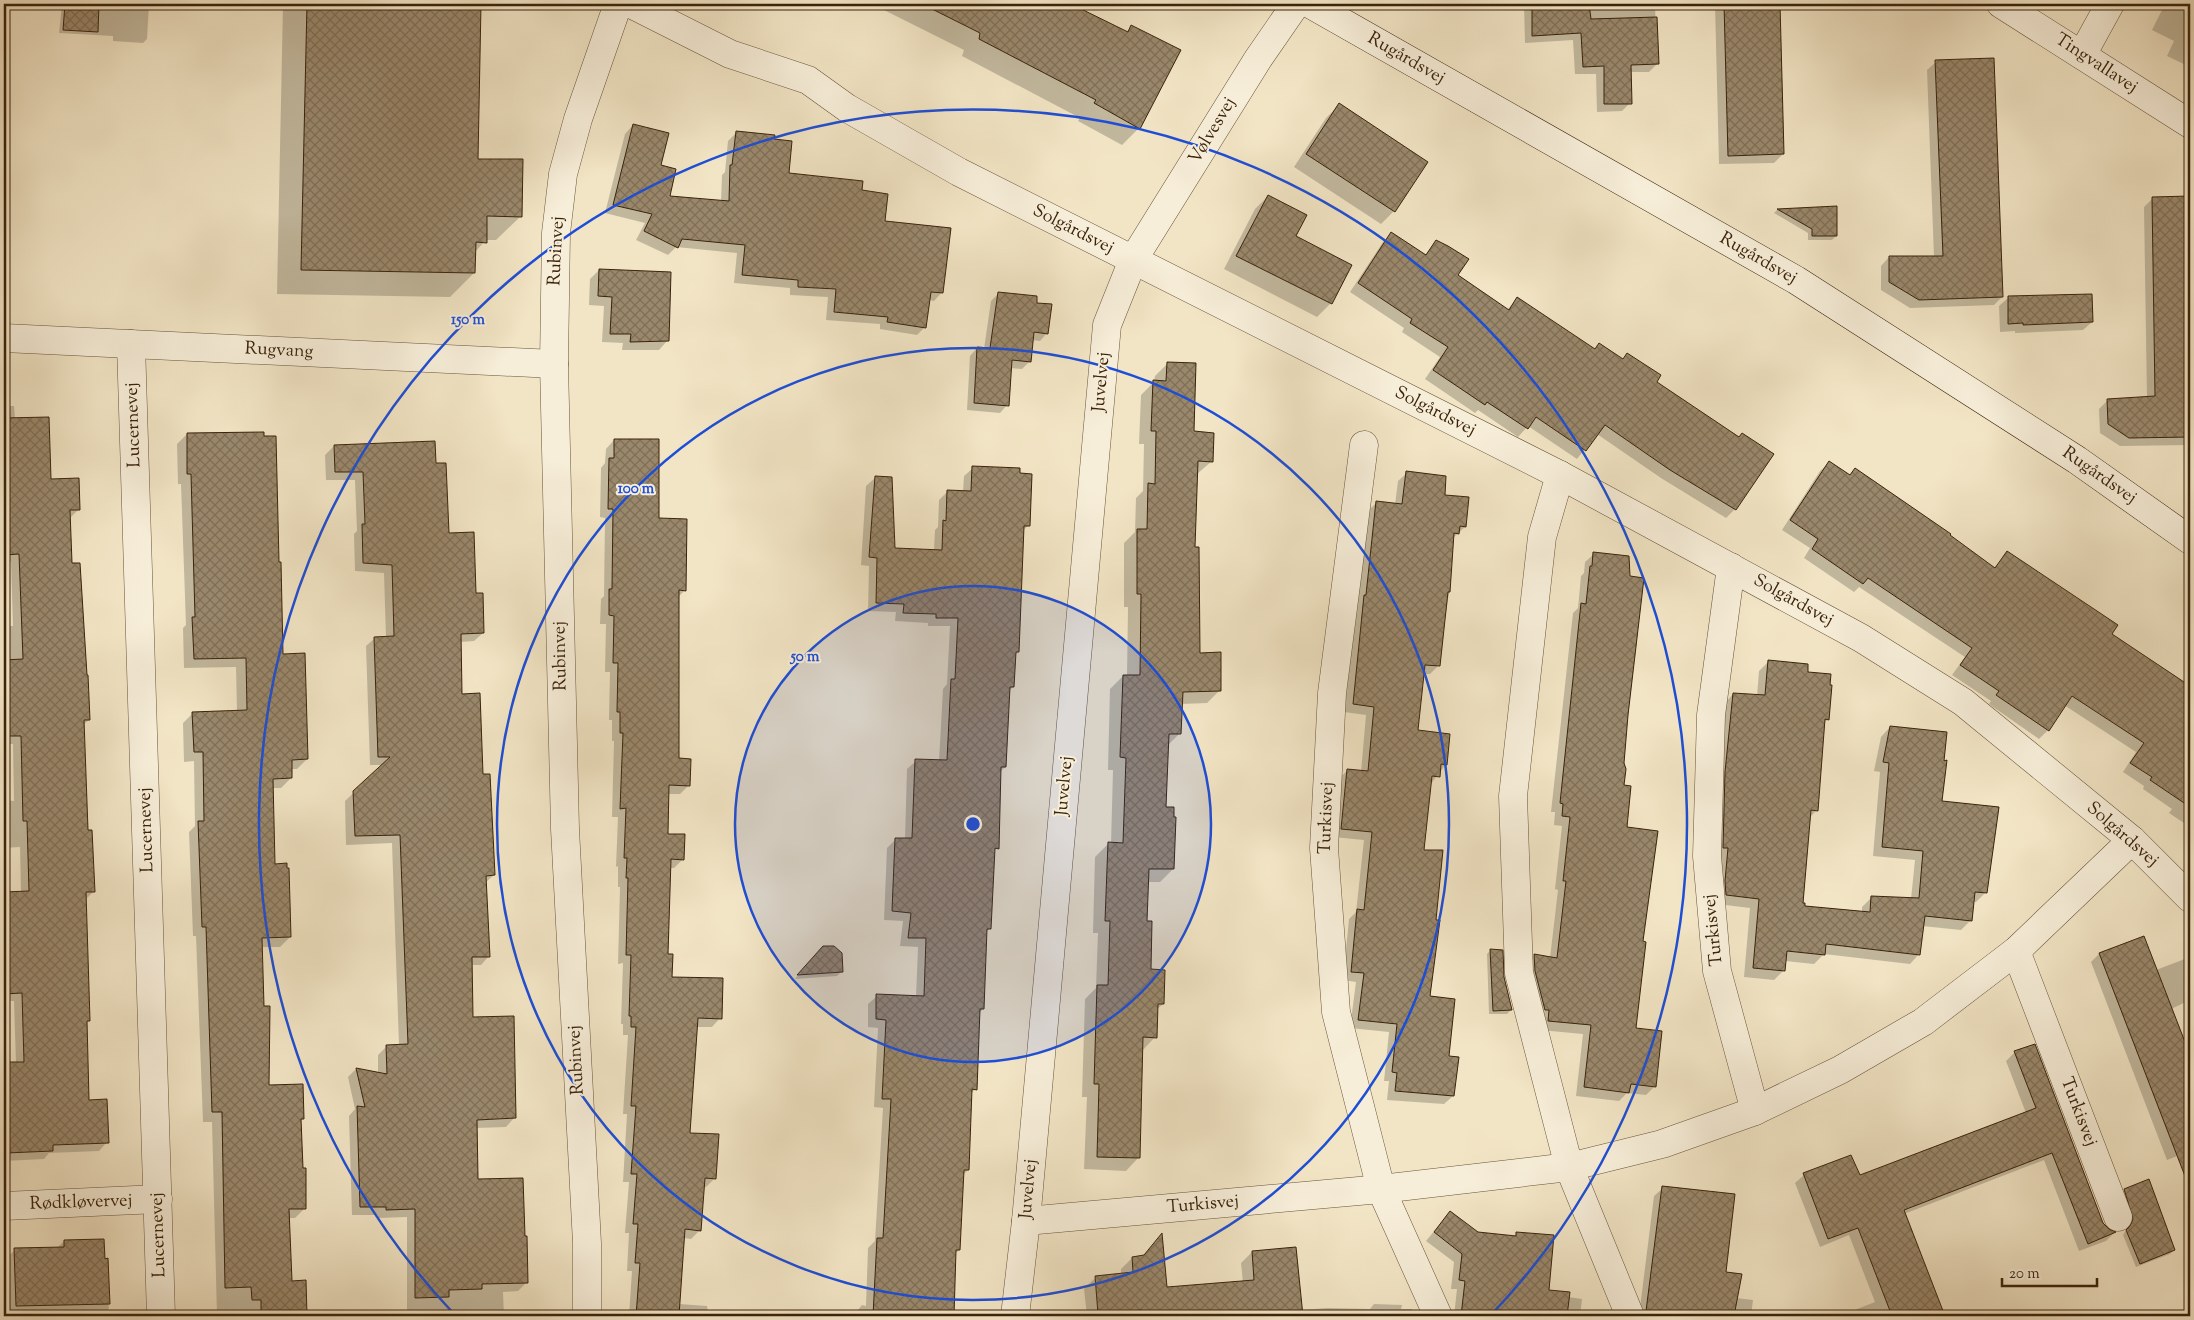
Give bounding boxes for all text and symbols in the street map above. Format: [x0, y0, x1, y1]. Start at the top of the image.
street label: Rugårdsvej [1362, 26, 1450, 92]
street label: Tingvallavej [2049, 27, 2143, 101]
street label: Vølvesvej [1183, 93, 1243, 169]
street label: Solgårdsvej [1028, 198, 1118, 262]
street label: Rubinvej [542, 215, 572, 287]
street label: Rugårdsvej [1714, 226, 1802, 292]
text: 150 m [451, 310, 485, 331]
street label: Rugvang [244, 336, 314, 366]
street label: Juvelvej [1086, 351, 1118, 414]
street label: Solgårdsvej [1390, 380, 1480, 444]
street label: Lucernevej [120, 382, 148, 468]
street label: Rugårdsvej [2056, 441, 2142, 511]
text: 100 m [618, 479, 655, 500]
street label: Solgårdsvej [1748, 568, 1838, 634]
street label: Rubinvej [547, 621, 575, 691]
text: 50 m [790, 647, 820, 668]
street label: Juvelvej [1049, 755, 1081, 818]
street label: Turkisvej [1313, 781, 1341, 855]
street label: Lucernevej [133, 787, 161, 873]
street label: Solgårdsvej [2080, 796, 2164, 874]
centre of rings [964, 815, 982, 833]
street label: Turkisvej [1697, 893, 1731, 967]
street label: Rubinvej [562, 1024, 592, 1096]
street label: Turkisvej [2053, 1074, 2103, 1150]
street label: Juvelvej [1013, 1158, 1045, 1221]
street label: Rødkløvervej [29, 1188, 133, 1218]
street label: Turkisvej [1166, 1189, 1240, 1221]
street label: Lucernevej [145, 1192, 173, 1278]
scale bar [2002, 1255, 2096, 1287]
text: 20 m [2009, 1264, 2040, 1285]

